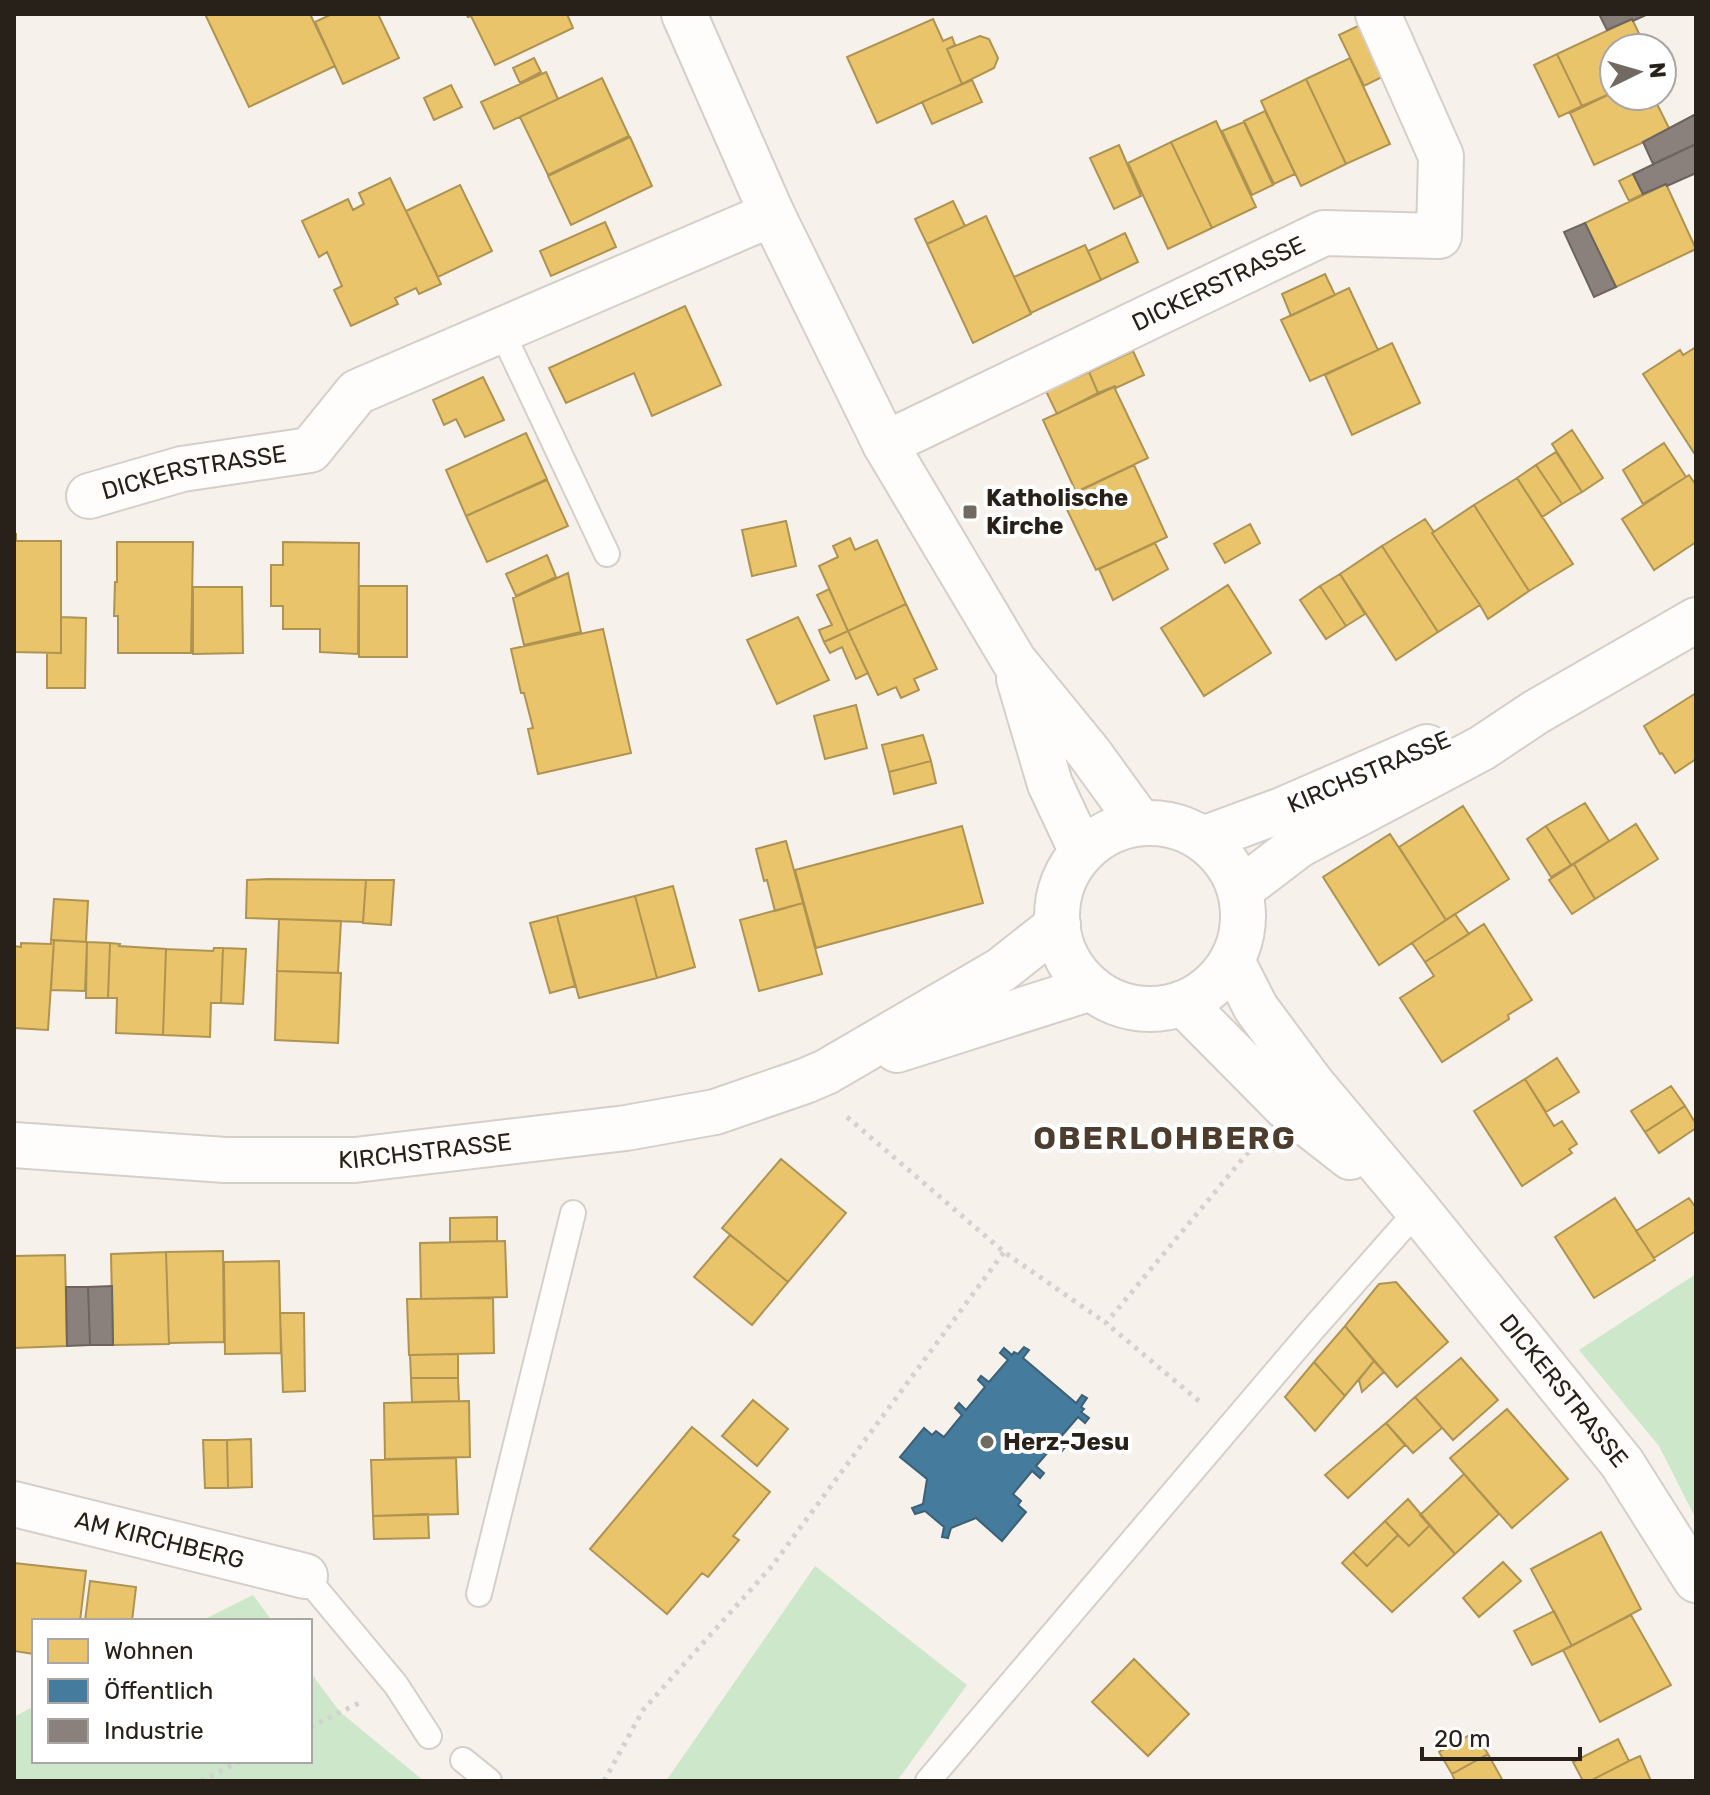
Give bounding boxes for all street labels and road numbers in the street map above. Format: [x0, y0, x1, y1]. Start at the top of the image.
street label: DICKERSTRASSE [1127, 230, 1309, 337]
street label: DICKERSTRASSE [98, 440, 288, 506]
street label: KIRCHSTRASSE [1283, 725, 1455, 819]
street label: KIRCHSTRASSE [338, 1128, 513, 1174]
street label: DICKERSTRASSE [1494, 1309, 1634, 1473]
street label: AM KIRCHBERG [72, 1506, 247, 1574]

